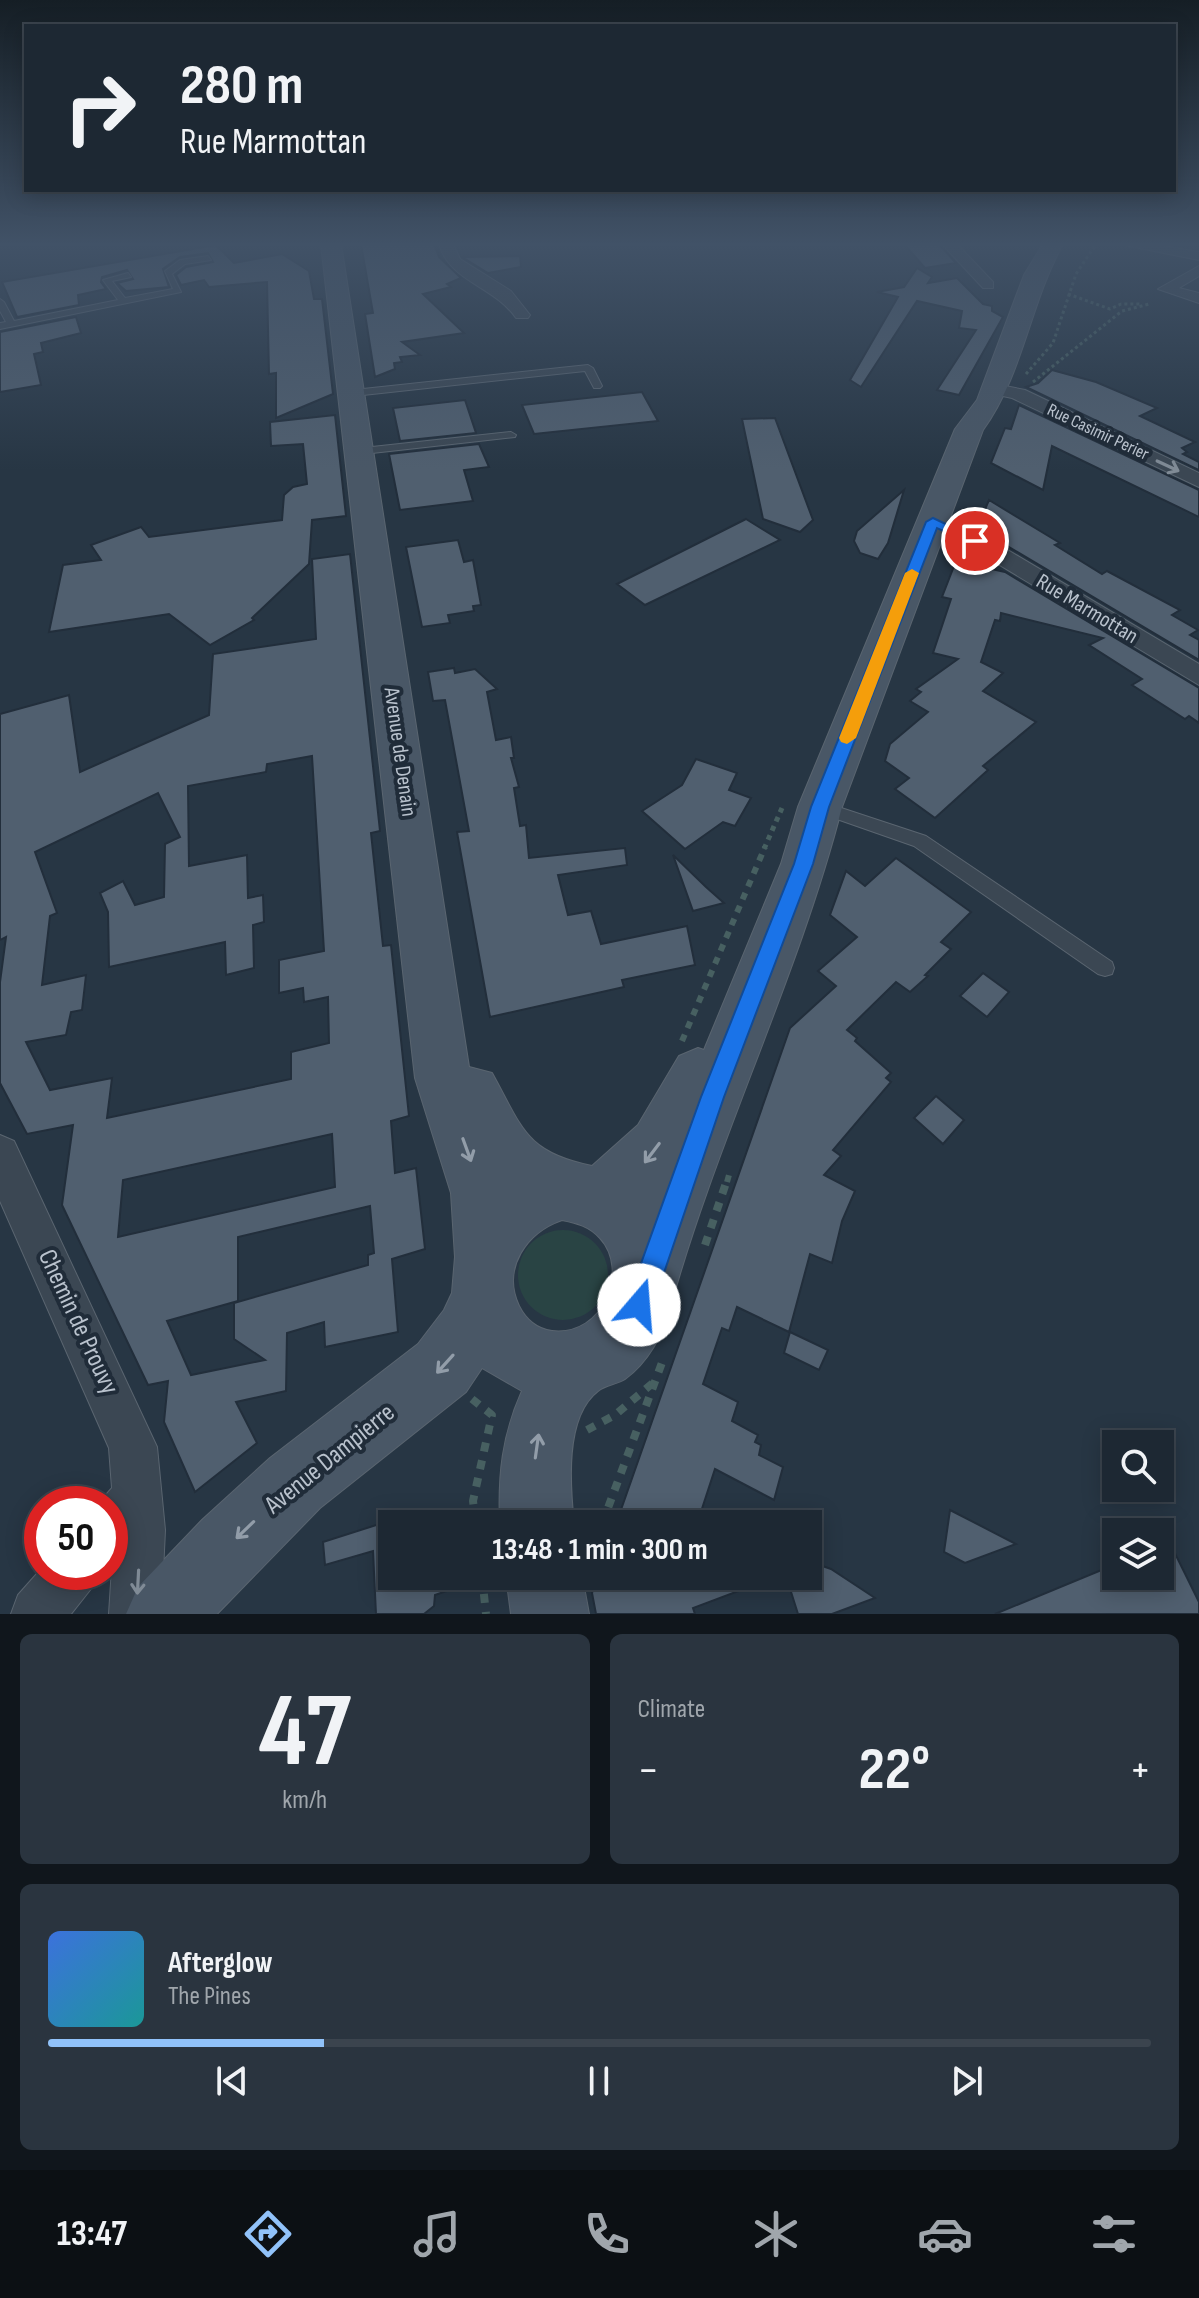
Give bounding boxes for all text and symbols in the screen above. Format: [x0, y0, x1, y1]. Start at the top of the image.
text: 280 m [180, 53, 303, 120]
icon: right [48, 56, 152, 160]
text: Rue Marmottan [180, 121, 367, 164]
street label: Rue Casimir Perier [1044, 399, 1152, 465]
one-way arrow [1156, 459, 1180, 474]
pin [941, 507, 1009, 575]
icon: arrive [953, 519, 997, 563]
street label: Rue Marmottan [1031, 568, 1143, 650]
street label: Avenue de Denain [377, 685, 422, 818]
one-way arrow [461, 1138, 475, 1162]
one-way arrow [643, 1142, 660, 1163]
street label: Chemin de Prouvy [31, 1245, 125, 1399]
position arrow [597, 1263, 681, 1347]
one-way arrow [436, 1354, 454, 1374]
street label: Avenue Dampierre [258, 1397, 401, 1521]
map controls [1102, 1430, 1174, 1590]
button: search [1102, 1430, 1174, 1502]
one-way arrow [529, 1433, 544, 1460]
speed limit sign: 50 [24, 1486, 128, 1590]
button: layers [1102, 1518, 1174, 1590]
one-way arrow [235, 1520, 255, 1539]
text: 13:48 · 1 min · 300 m [492, 1532, 708, 1568]
one-way arrow [130, 1568, 145, 1595]
text: 47 [259, 1670, 351, 1795]
text: Climate [638, 1694, 705, 1725]
text: 22° [858, 1734, 930, 1806]
text: − [638, 1744, 659, 1797]
text: + [1129, 1744, 1151, 1797]
text: km/h [282, 1785, 327, 1816]
text: Afterglow [168, 1945, 273, 1981]
text: The Pines [168, 1981, 251, 2012]
icon: previous [210, 2059, 254, 2103]
icon: pause [577, 2059, 621, 2103]
icon: next [945, 2059, 989, 2103]
icon: directions [240, 2206, 296, 2262]
icon: music [409, 2206, 465, 2262]
icon: phone [579, 2206, 635, 2262]
icon: climate [748, 2206, 804, 2262]
icon: car [917, 2206, 973, 2262]
icon: filters [1086, 2206, 1142, 2262]
text: 13:47 [57, 2213, 127, 2256]

